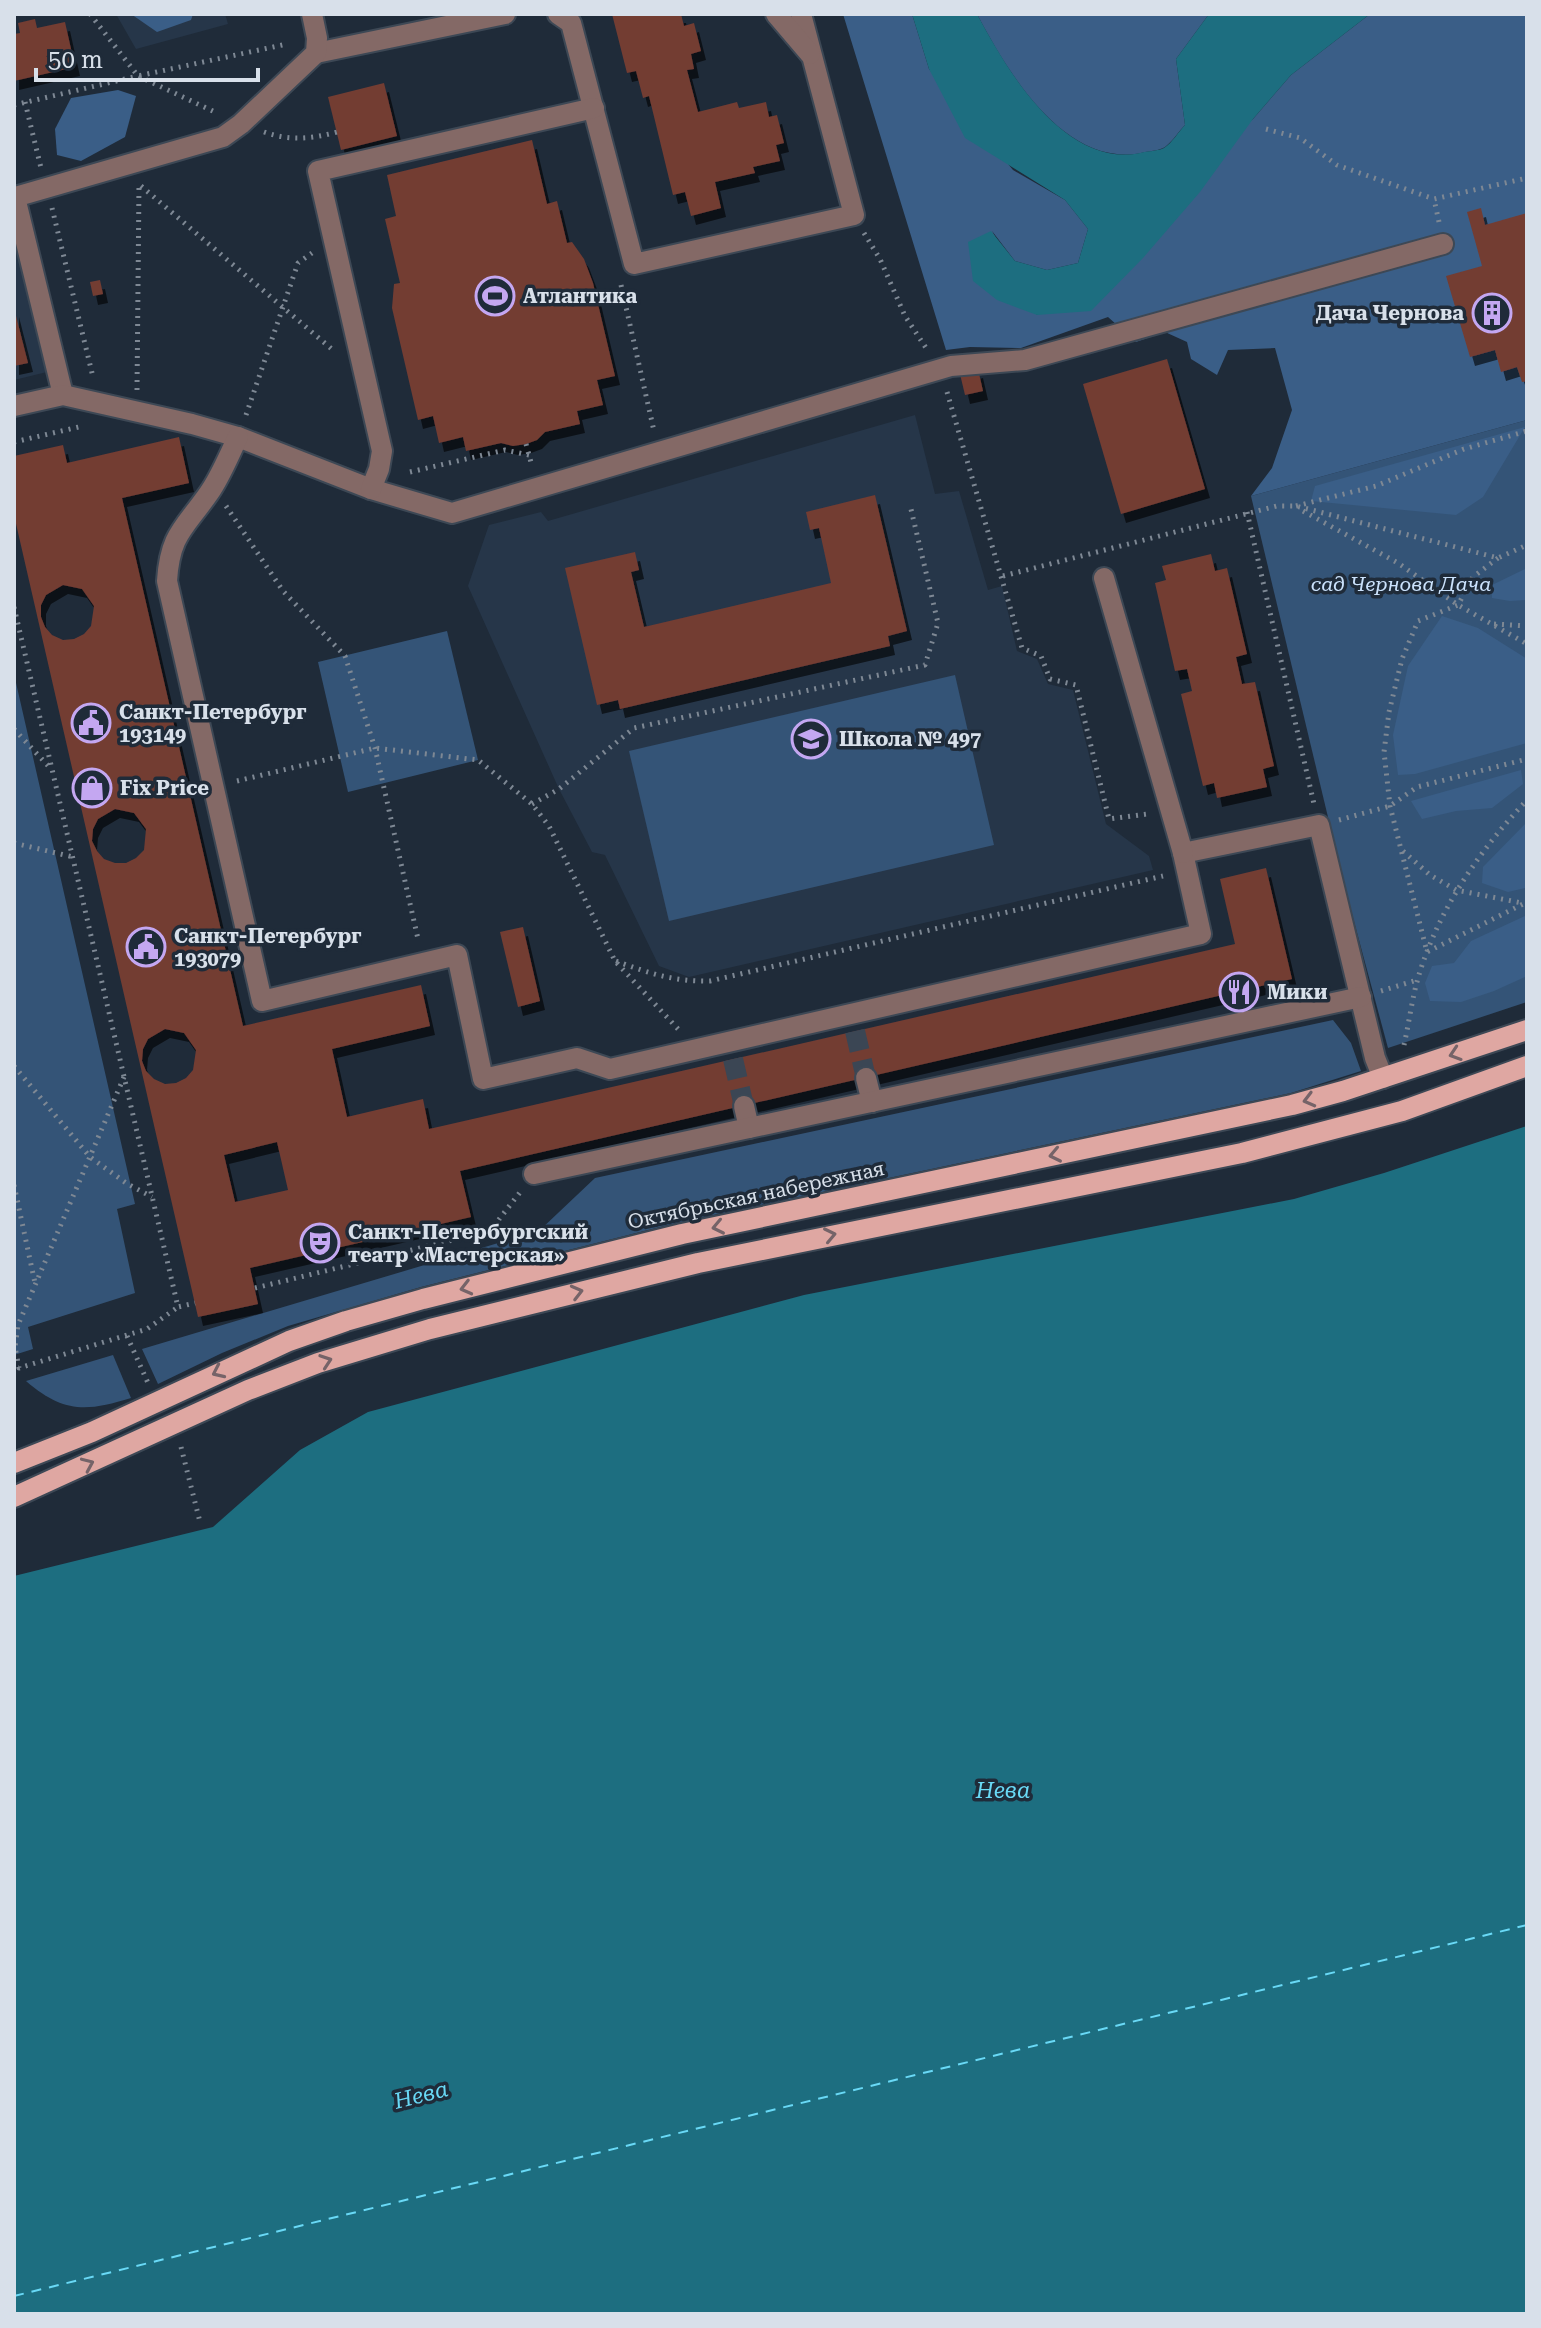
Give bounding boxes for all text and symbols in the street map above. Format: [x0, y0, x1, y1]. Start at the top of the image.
scale bar [36, 32, 258, 82]
text: 50 m [48, 46, 103, 74]
sports icon: Атлантика [474, 275, 516, 317]
place label: Атлантика [523, 284, 637, 308]
building icon: Дача Чернова [1471, 292, 1513, 334]
place label: Дача Чернова [1316, 301, 1464, 325]
park label: сад Чернова Дача [1311, 572, 1491, 596]
place label: Санкт-Петербург 193149 [119, 700, 306, 747]
public building icon: Санкт-Петербург 193149 [70, 702, 112, 744]
school or university icon: Школа № 497 [790, 718, 832, 760]
place label: Школа № 497 [839, 727, 981, 751]
shop icon: Fix Price [71, 767, 113, 809]
place label: Fix Price [120, 776, 209, 800]
place label: Санкт-Петербург 193079 [174, 924, 361, 971]
public building icon: Санкт-Петербург 193079 [125, 926, 167, 968]
restaurant icon: Мики [1218, 971, 1260, 1013]
place label: Мики [1267, 980, 1328, 1004]
one-way arrow [1449, 1044, 1463, 1060]
one-way arrow [1302, 1091, 1316, 1107]
one-way arrow [1048, 1146, 1062, 1163]
street label: Октябрьская набережная [625, 1156, 887, 1234]
one-way arrow [711, 1217, 725, 1234]
place label: Санкт-Петербургский театр «Мастерская» [348, 1220, 588, 1267]
theatre icon: Санкт-Петербургский театр «Мастерская» [299, 1222, 341, 1264]
one-way arrow [823, 1227, 837, 1244]
one-way arrow [459, 1279, 473, 1296]
one-way arrow [569, 1284, 583, 1301]
one-way arrow [318, 1354, 332, 1370]
one-way arrow [212, 1362, 226, 1378]
one-way arrow [79, 1458, 94, 1474]
water label: Нева [975, 1778, 1030, 1803]
water label: Нева [390, 2076, 451, 2114]

